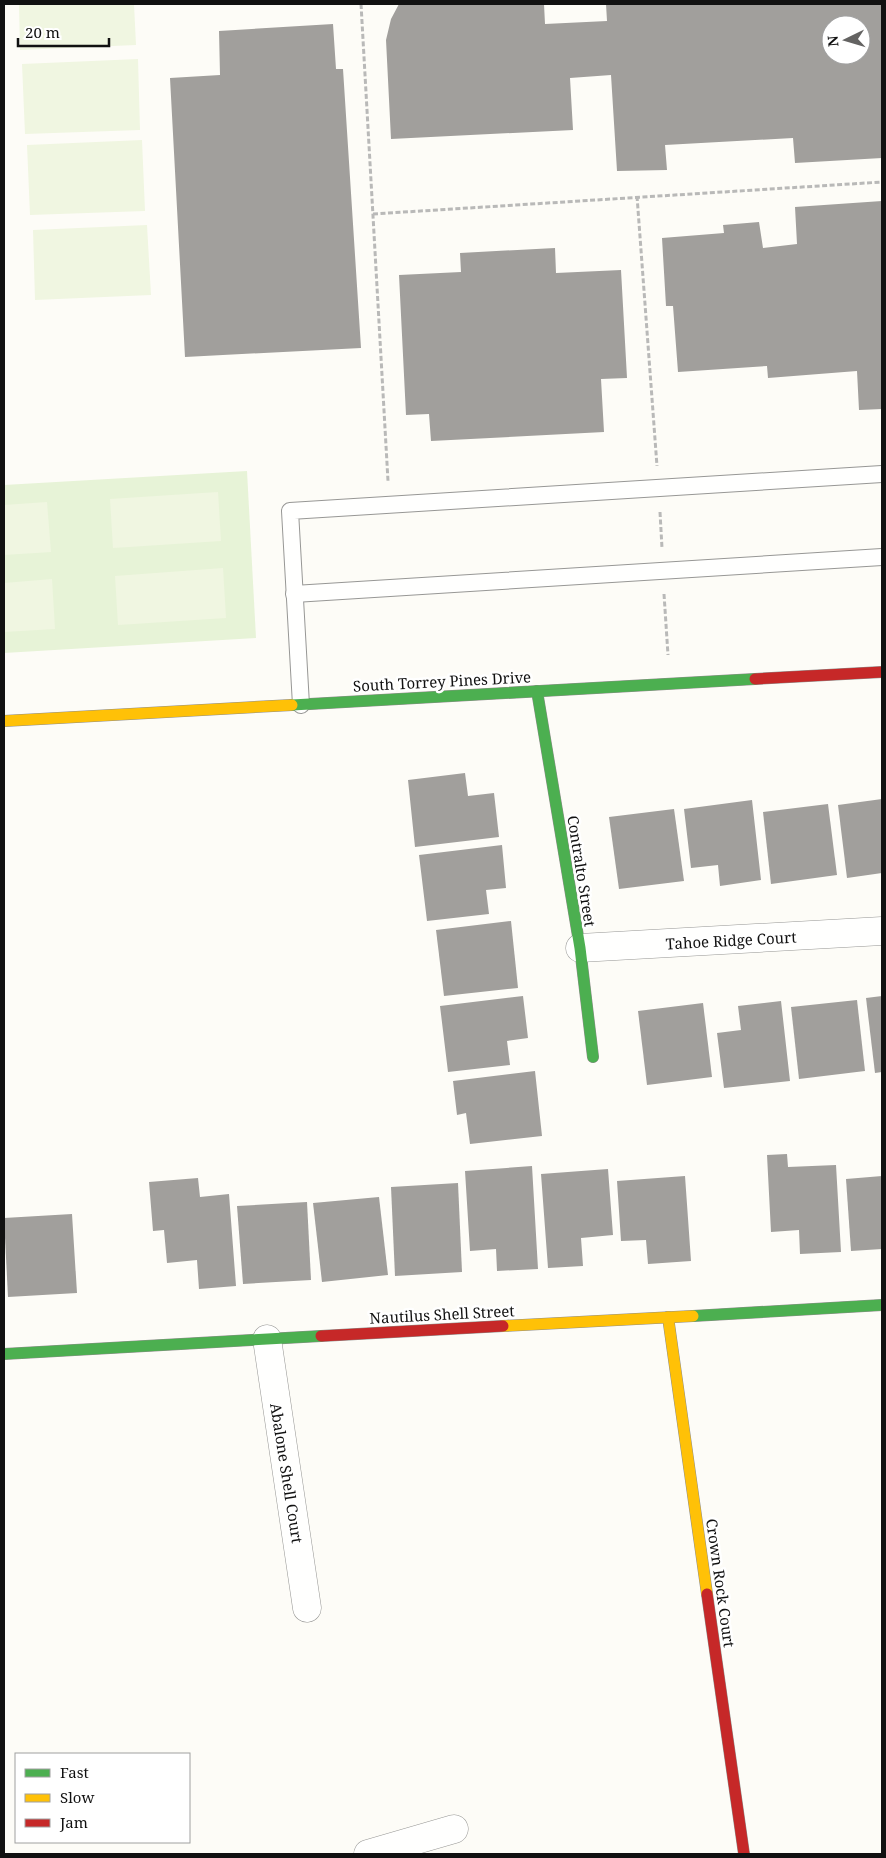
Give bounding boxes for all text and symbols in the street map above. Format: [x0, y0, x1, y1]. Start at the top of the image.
scale bar [18, 15, 109, 47]
north arrow [821, 15, 871, 65]
text: 20 m [25, 22, 60, 42]
text: N [823, 35, 842, 48]
street label: South Torrey Pines Drive [352, 666, 532, 696]
street label: Contralto Street [563, 814, 601, 928]
street label: Tahoe Ridge Court [665, 927, 797, 953]
street label: Nautilus Shell Street [369, 1300, 515, 1328]
street label: Abalone Shell Court [266, 1401, 308, 1545]
street label: Crown Rock Court [702, 1517, 740, 1649]
legend [15, 1753, 190, 1843]
text: Fast [60, 1762, 89, 1782]
text: Slow [60, 1787, 94, 1807]
text: Jam [59, 1812, 88, 1832]

